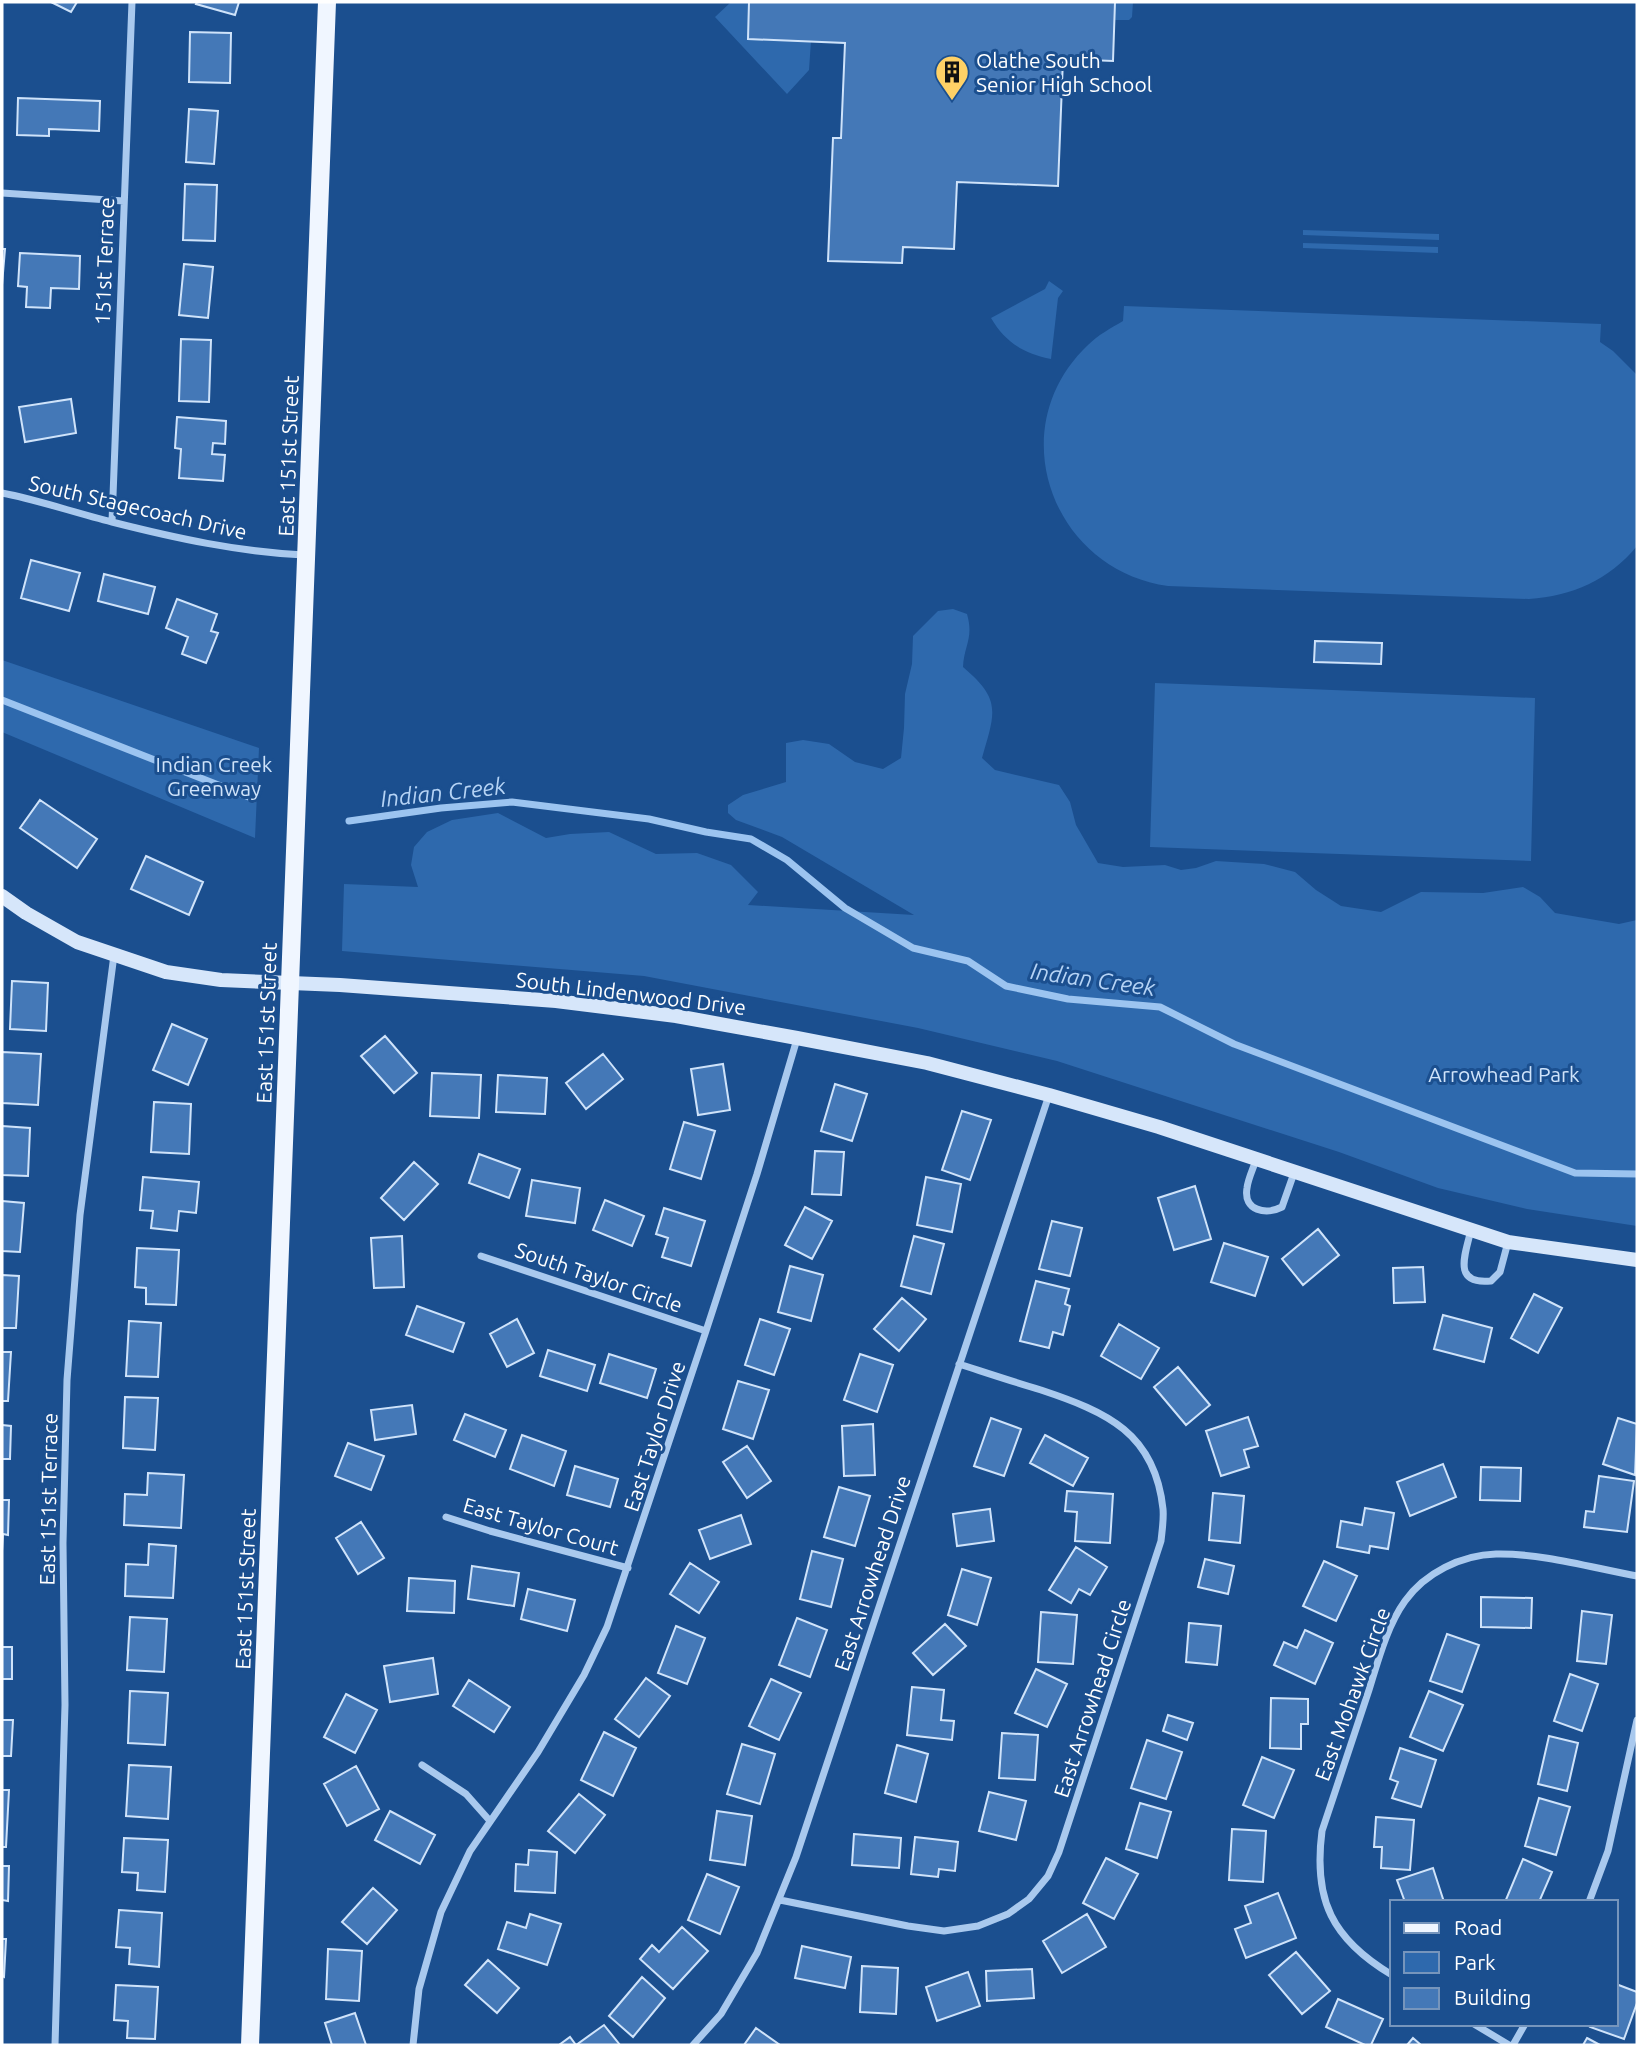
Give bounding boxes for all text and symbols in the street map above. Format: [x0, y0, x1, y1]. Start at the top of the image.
place label: Olathe South Senior High School [976, 48, 1152, 96]
building icon: Olathe South Senior High School [933, 53, 971, 102]
street label: 151st Terrace [90, 197, 118, 325]
street label: East 151st Street [273, 375, 303, 537]
street label: South Stagecoach Drive [27, 470, 249, 544]
park label: Indian Creek Greenway [156, 752, 273, 800]
water label: Indian Creek [379, 773, 507, 811]
street label: East 151st Street [251, 942, 281, 1104]
water label: Indian Creek [1029, 958, 1157, 1000]
street label: South Lindenwood Drive [515, 967, 747, 1019]
park label: Arrowhead Park [1428, 1062, 1580, 1086]
street label: South Taylor Circle [512, 1237, 686, 1317]
street label: East Taylor Drive [618, 1358, 690, 1514]
street label: East 151st Terrace [34, 1412, 62, 1586]
street label: East Arrowhead Drive [829, 1472, 915, 1674]
street label: East Taylor Court [461, 1492, 621, 1560]
street label: East 151st Street [230, 1508, 260, 1670]
street label: East Arrowhead Circle [1049, 1596, 1135, 1800]
street label: East Mohawk Circle [1310, 1604, 1394, 1784]
legend [1390, 1900, 1618, 2026]
text: Road [1454, 1915, 1502, 1939]
text: Park [1454, 1950, 1496, 1974]
text: Building [1454, 1985, 1531, 2009]

